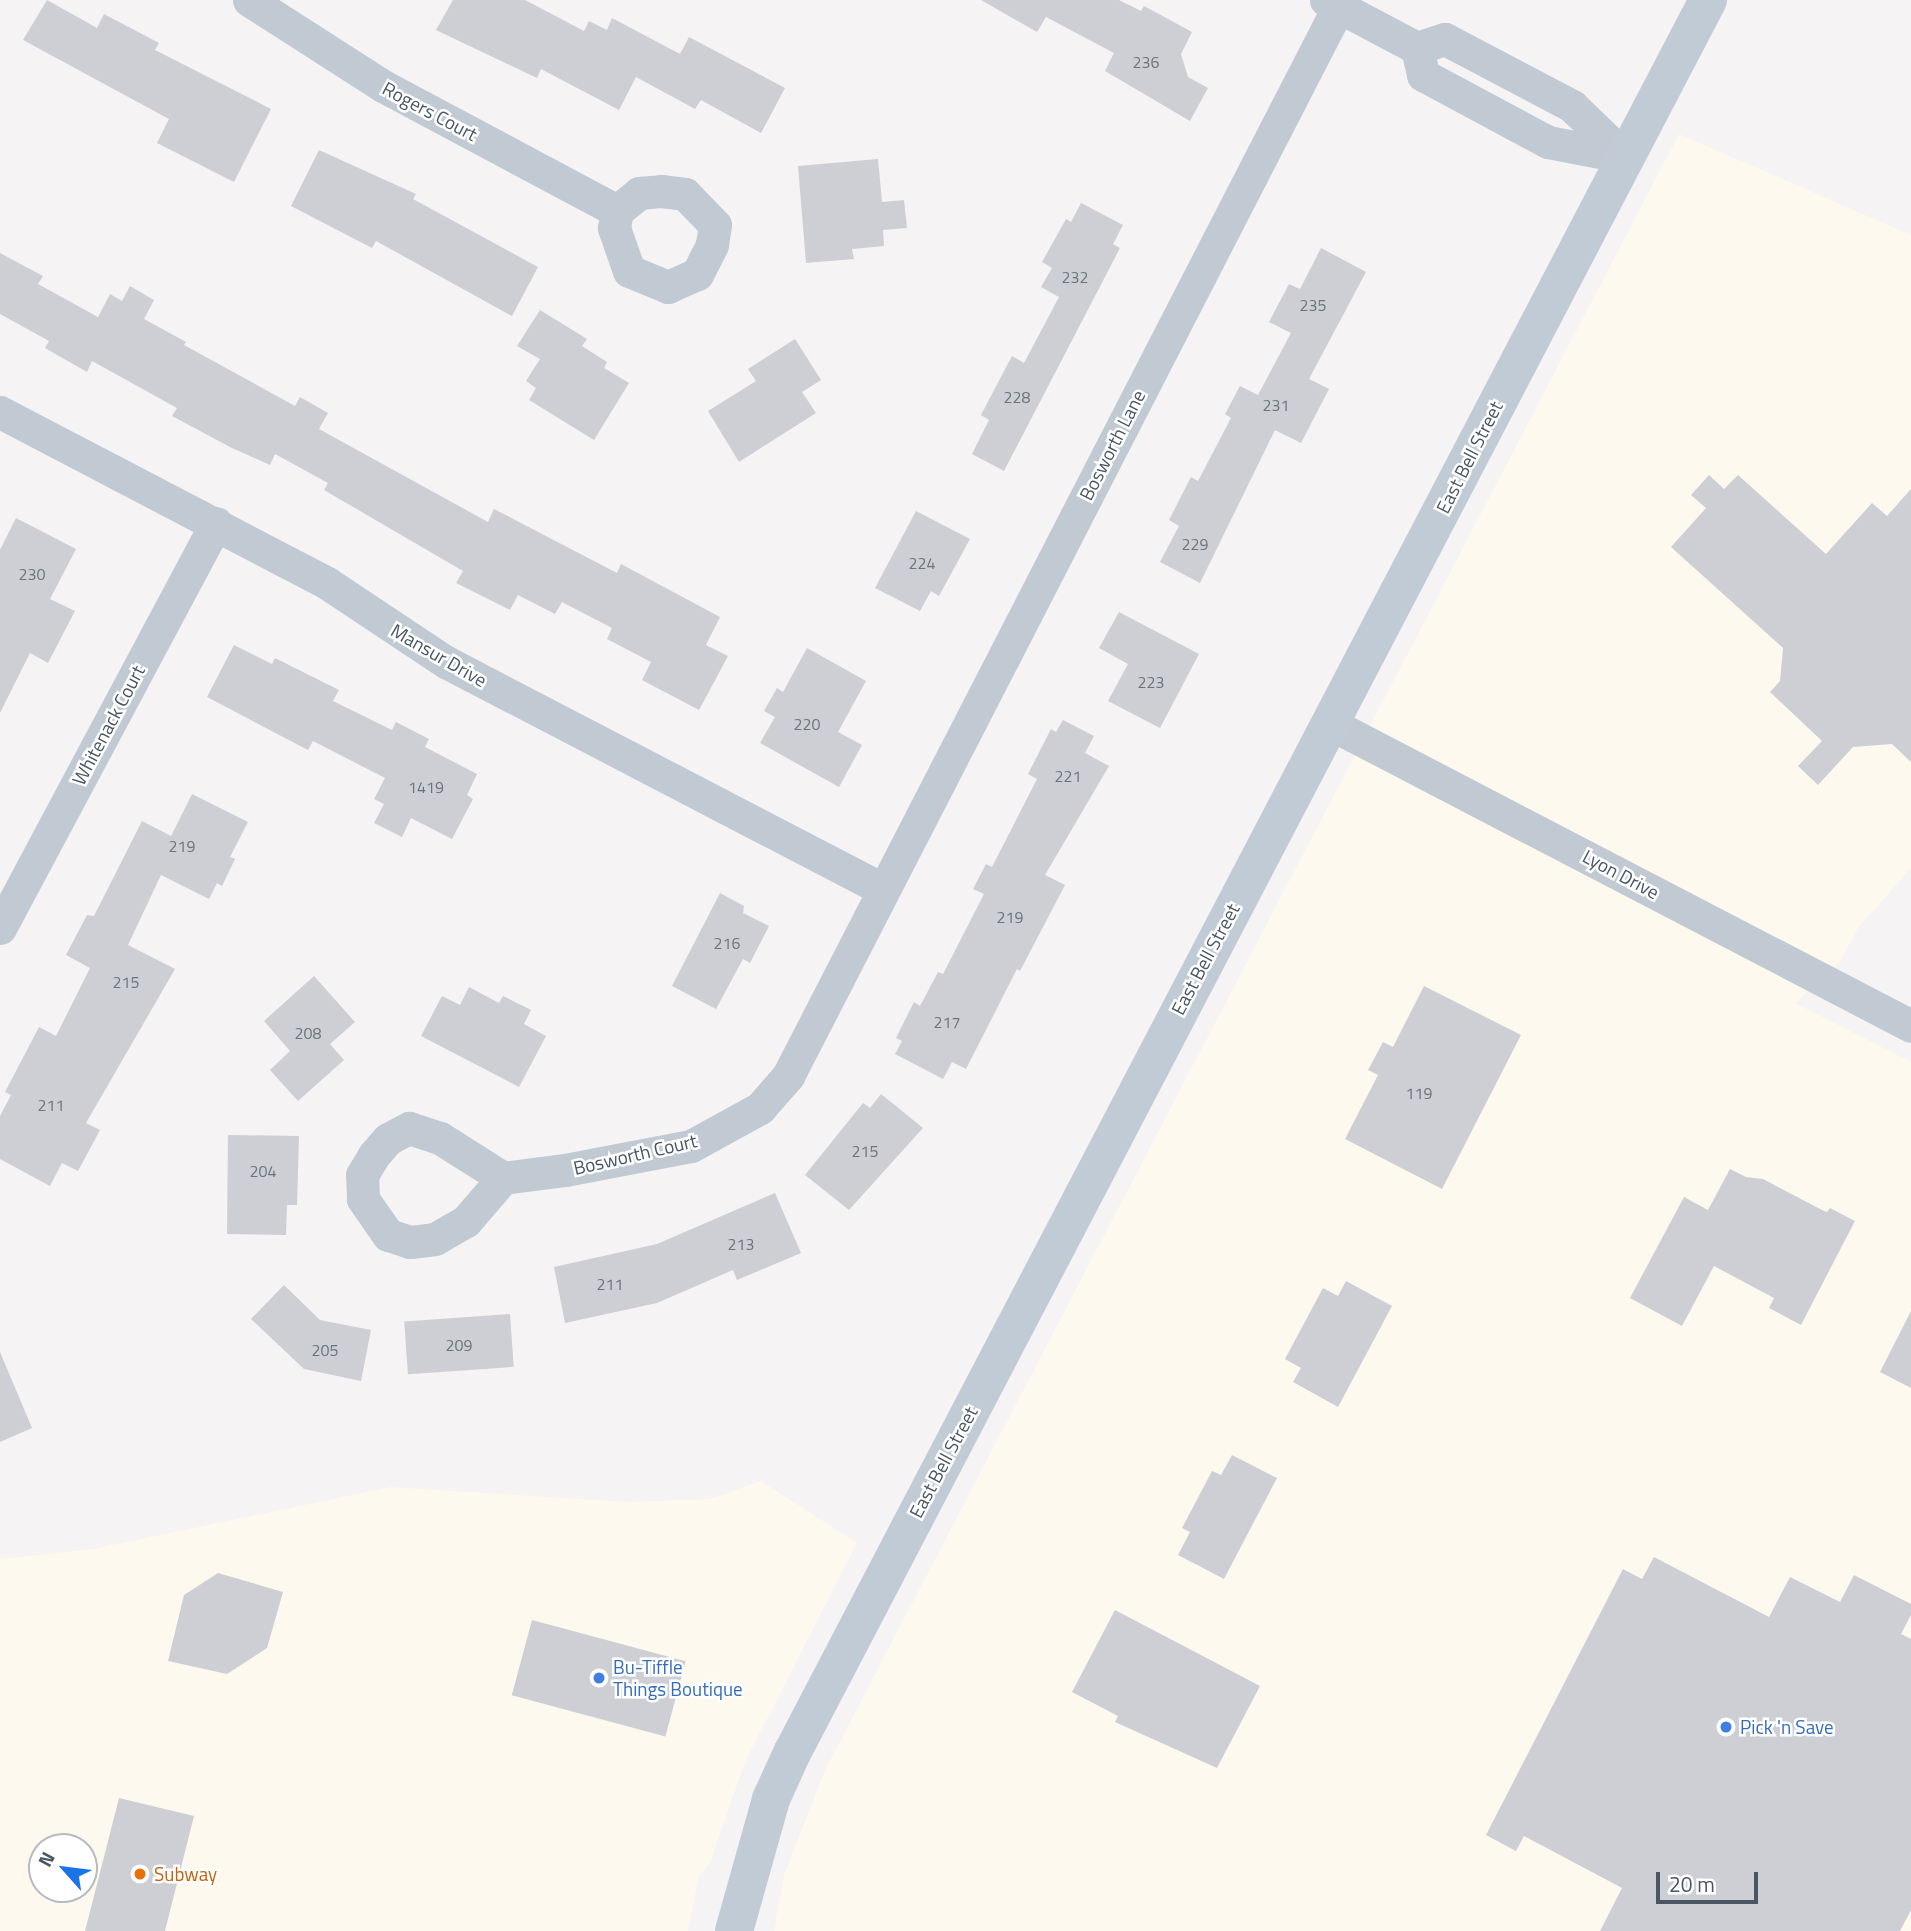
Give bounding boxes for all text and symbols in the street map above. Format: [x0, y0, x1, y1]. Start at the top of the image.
house number: 236 [1133, 52, 1159, 72]
street label: Rogers Court [379, 77, 481, 145]
house number: 232 [1062, 267, 1088, 287]
house number: 235 [1300, 295, 1326, 315]
street label: Bosworth Lane [1074, 386, 1150, 504]
house number: 228 [1004, 387, 1030, 407]
house number: 231 [1263, 395, 1289, 415]
street label: East Bell Street [1431, 397, 1507, 517]
house number: 229 [1182, 534, 1208, 554]
house number: 224 [909, 553, 935, 573]
house number: 230 [19, 564, 45, 584]
street label: Mansur Drive [387, 618, 491, 692]
street label: Whitenack Court [67, 661, 149, 789]
house number: 223 [1138, 672, 1164, 692]
house number: 220 [794, 714, 820, 734]
house number: 221 [1055, 766, 1081, 786]
house number: 1419 [408, 777, 444, 797]
house number: 219 [169, 836, 195, 856]
street label: Lyon Drive [1579, 844, 1663, 904]
street label: East Bell Street [1166, 899, 1244, 1019]
house number: 219 [997, 907, 1023, 927]
house number: 216 [714, 933, 740, 953]
house number: 215 [113, 972, 139, 992]
house number: 217 [934, 1012, 960, 1032]
house number: 208 [295, 1023, 321, 1043]
house number: 119 [1406, 1083, 1432, 1103]
house number: 211 [38, 1095, 64, 1115]
street label: Bosworth Court [571, 1129, 699, 1179]
house number: 215 [852, 1141, 878, 1161]
house number: 204 [250, 1161, 276, 1181]
house number: 213 [728, 1234, 754, 1254]
house number: 211 [597, 1274, 623, 1294]
house number: 209 [446, 1335, 472, 1355]
house number: 205 [312, 1340, 338, 1360]
street label: East Bell Street [904, 1402, 982, 1522]
place label: Bu-Tiffle Things Boutique [613, 1656, 743, 1700]
marker: Bu-Tiffle Things Boutique [591, 1670, 607, 1686]
place label: Pick 'n Save [1740, 1716, 1834, 1738]
marker: Pick 'n Save [1718, 1719, 1734, 1735]
north arrow [28, 1833, 98, 1903]
text: N [30, 1846, 62, 1871]
scale bar [1659, 1857, 1760, 1901]
place label: Subway [154, 1863, 217, 1885]
marker: Subway [132, 1866, 148, 1882]
text: 20 m [1669, 1868, 1715, 1900]

